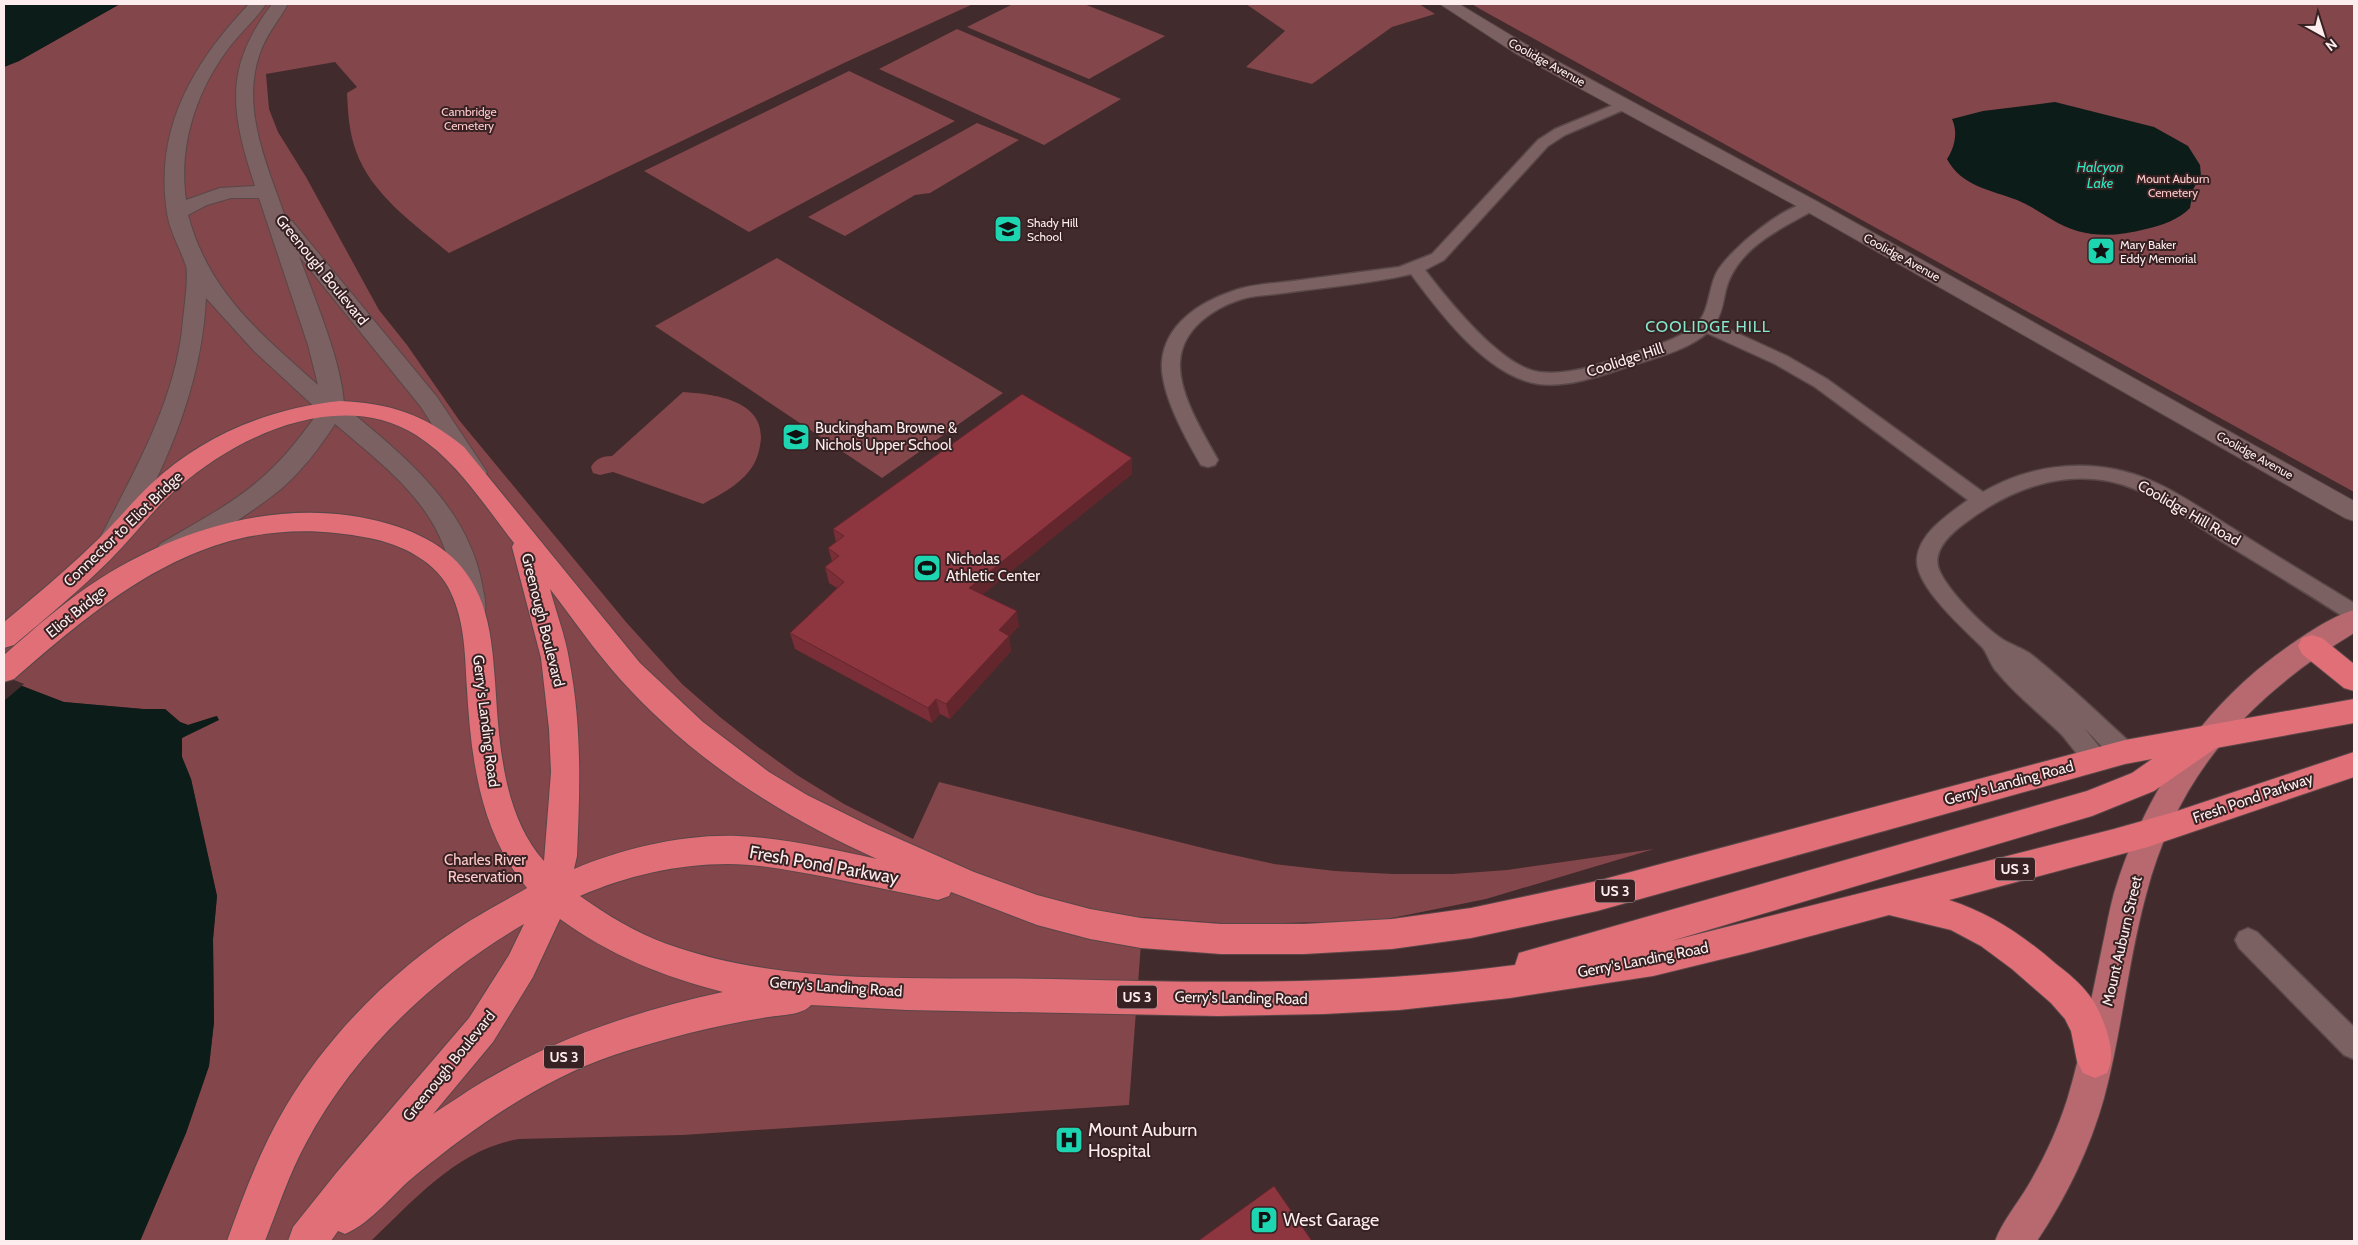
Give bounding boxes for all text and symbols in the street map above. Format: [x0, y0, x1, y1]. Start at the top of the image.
north arrow [2298, 10, 2348, 60]
street label: Coolidge Avenue [1506, 35, 1588, 89]
text: N [2322, 35, 2341, 55]
park label: Cambridge Cemetery [441, 104, 497, 133]
water label: Halcyon Lake [2077, 158, 2123, 192]
park label: Mount Auburn Cemetery [2137, 171, 2210, 200]
street label: Greenough Boulevard [272, 211, 372, 329]
school or university icon: Shady Hill School [993, 214, 1023, 244]
place label: Shady Hill School [1027, 215, 1078, 244]
street label: Coolidge Avenue [1861, 230, 1943, 284]
place icon: Mary Baker Eddy Memorial [2086, 236, 2116, 266]
place label: Mary Baker Eddy Memorial [2120, 237, 2197, 266]
district label: COOLIDGE HILL [1645, 317, 1771, 336]
street label: Coolidge Hill [1584, 339, 1666, 381]
place label: Buckingham Browne & Nichols Upper School [815, 419, 957, 454]
school or university icon: Buckingham Browne & Nichols Upper School [781, 422, 811, 452]
street label: Coolidge Avenue [2214, 428, 2296, 482]
street label: Connector to Eliot Bridge [60, 467, 186, 590]
street label: Coolidge Hill Road [2134, 476, 2244, 550]
place label: Nicholas Athletic Center [946, 550, 1040, 585]
street label: Greenough Boulevard [518, 551, 568, 689]
sports icon: Nicholas Athletic Center [912, 553, 942, 583]
street label: Eliot Bridge [42, 582, 110, 642]
street label: Gerry's Landing Road [469, 654, 503, 788]
street label: Gerry's Landing Road [1942, 757, 2076, 809]
street label: Fresh Pond Parkway [2190, 769, 2316, 827]
street label: Fresh Pond Parkway [748, 841, 900, 889]
park label: Charles River Reservation [444, 851, 526, 886]
road number: US 3 [1995, 858, 2035, 881]
street label: Mount Auburn Street [2098, 874, 2146, 1008]
road number: US 3 [1595, 879, 1635, 902]
street label: Gerry's Landing Road [1576, 938, 1710, 982]
street label: Gerry's Landing Road [769, 973, 903, 1001]
road number: US 3 [1117, 986, 1157, 1009]
street label: Gerry's Landing Road [1174, 988, 1308, 1008]
street label: Greenough Boulevard [399, 1007, 499, 1125]
road number: US 3 [544, 1046, 584, 1068]
place label: Mount Auburn Hospital [1088, 1119, 1197, 1162]
hospital icon: Mount Auburn Hospital [1054, 1125, 1084, 1155]
parking icon: West Garage [1249, 1205, 1279, 1235]
place label: West Garage [1283, 1209, 1379, 1231]

